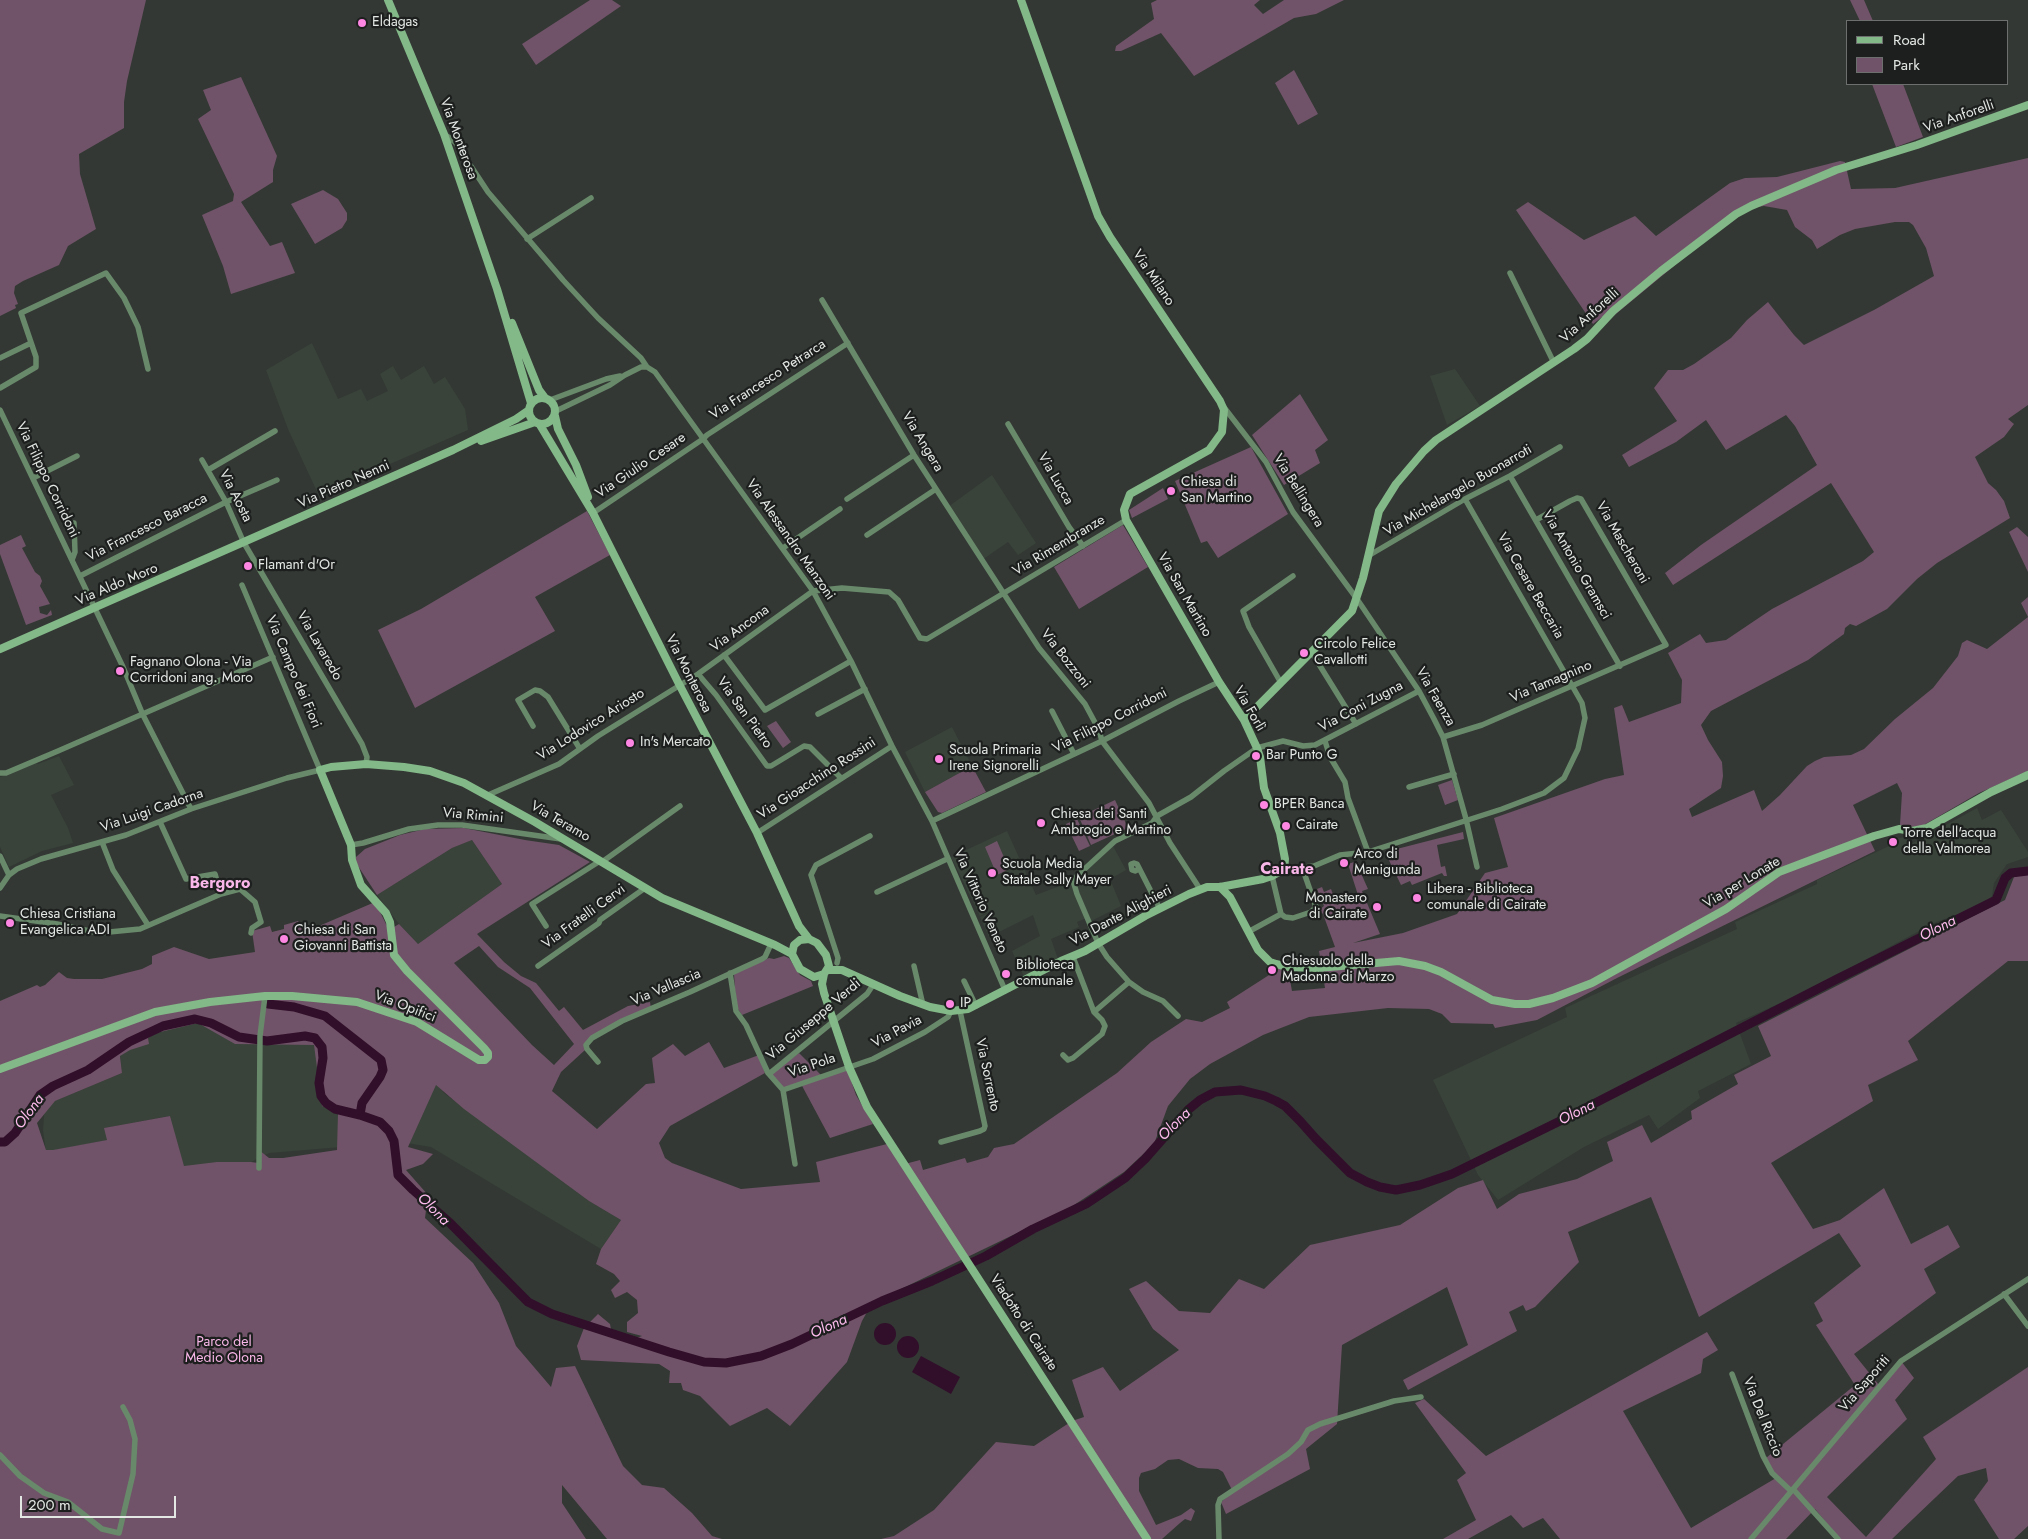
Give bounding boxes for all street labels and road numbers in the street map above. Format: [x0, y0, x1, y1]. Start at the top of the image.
street label: Via Monterosa [436, 96, 480, 182]
street label: Via Anforelli [1921, 97, 1997, 137]
street label: Via Milano [1128, 247, 1178, 309]
street label: Via Anforelli [1557, 285, 1623, 347]
street label: Via Francesco Petrarca [707, 336, 829, 424]
street label: Via Angera [898, 409, 946, 475]
street label: Via Filippo Corridoni [12, 420, 82, 540]
street label: Via Giulio Cesare [593, 430, 689, 502]
street label: Via Michelangelo Buonarroti [1381, 442, 1535, 540]
street label: Via Lucca [1033, 450, 1077, 508]
street label: Via Bellingera [1269, 451, 1327, 531]
street label: Via Pietro Nenni [296, 457, 392, 513]
street label: Via Aosta [215, 467, 255, 525]
street label: Via Alessandro Manzoni [742, 476, 838, 604]
street label: Via Francesco Baracca [84, 490, 210, 566]
street label: Via Mascheroni [1592, 499, 1652, 587]
street label: Via Antonio Gramsci [1538, 507, 1614, 623]
street label: Via Rimembranze [1010, 512, 1108, 580]
street label: Via Cesare Beccaria [1493, 530, 1567, 642]
street label: Via San Martino [1153, 550, 1215, 640]
street label: Via Aldo Moro [74, 560, 160, 610]
street label: Via Ancona [707, 602, 773, 656]
street label: Via Lavaredo [292, 608, 346, 684]
street label: Via Campo dei Fiori [262, 613, 324, 731]
street label: Via Bozzoni [1037, 626, 1093, 692]
street label: Via Monterosa [661, 632, 715, 716]
street label: Via Tamagnino [1508, 657, 1594, 707]
street label: Via Faenza [1412, 665, 1458, 729]
street label: Via San Pietro [713, 674, 775, 752]
street label: Via Coni Zugna [1316, 678, 1406, 736]
street label: Via Forlì [1229, 683, 1269, 735]
street label: Via Lodovico Ariosto [534, 685, 648, 765]
street label: Via Filippo Corridoni [1050, 685, 1170, 757]
street label: Via Gioacchino Rossini [755, 734, 879, 824]
street label: Via Luigi Cadorna [98, 786, 206, 836]
street label: Via Teramo [527, 798, 593, 846]
street label: Via Rimini [442, 805, 504, 827]
street label: Via Vittorio Veneto [950, 846, 1010, 956]
street label: Via per Lonate [1701, 853, 1783, 913]
street label: Via Fratelli Cervi [539, 881, 629, 953]
street label: Via Dante Alighieri [1067, 882, 1175, 950]
street label: Via Vallascia [629, 966, 703, 1010]
street label: Via Giuseppe Verdi [764, 976, 864, 1064]
street label: Via Opifici [372, 988, 438, 1026]
street label: Via Pavia [869, 1012, 925, 1052]
street label: Via Sorrento [971, 1037, 1003, 1113]
street label: Via Pola [786, 1050, 838, 1082]
street label: Viadotto di Cairate [986, 1272, 1060, 1374]
street label: Via Saporiti [1836, 1352, 1894, 1416]
street label: Via Del Riccio [1738, 1375, 1786, 1459]

